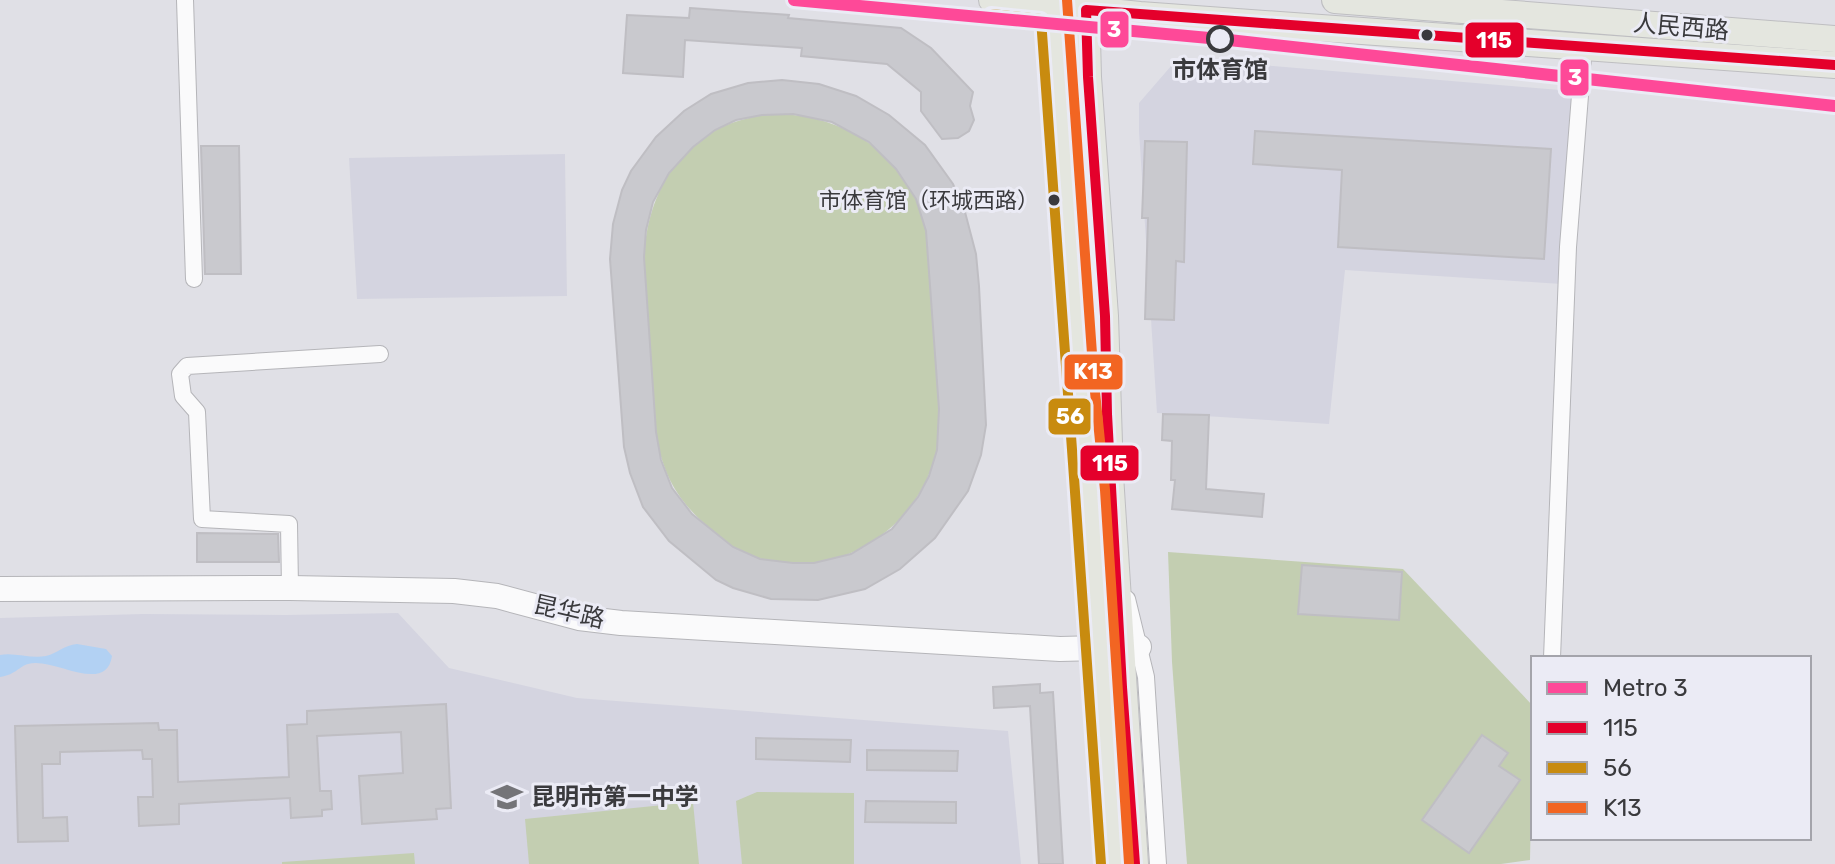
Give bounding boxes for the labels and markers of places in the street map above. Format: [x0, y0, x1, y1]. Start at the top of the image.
marker: 市体育馆 [1207, 26, 1233, 52]
unlabelled marker [1419, 27, 1435, 43]
place label: 市体育馆 [1172, 56, 1268, 84]
place label: 市体育馆（环城西路） [819, 187, 1039, 214]
marker: 市体育馆（环城西路） [1046, 192, 1062, 208]
school or university icon: 昆明市第一中学 [490, 780, 524, 814]
place label: 昆明市第一中学 [531, 783, 699, 811]

